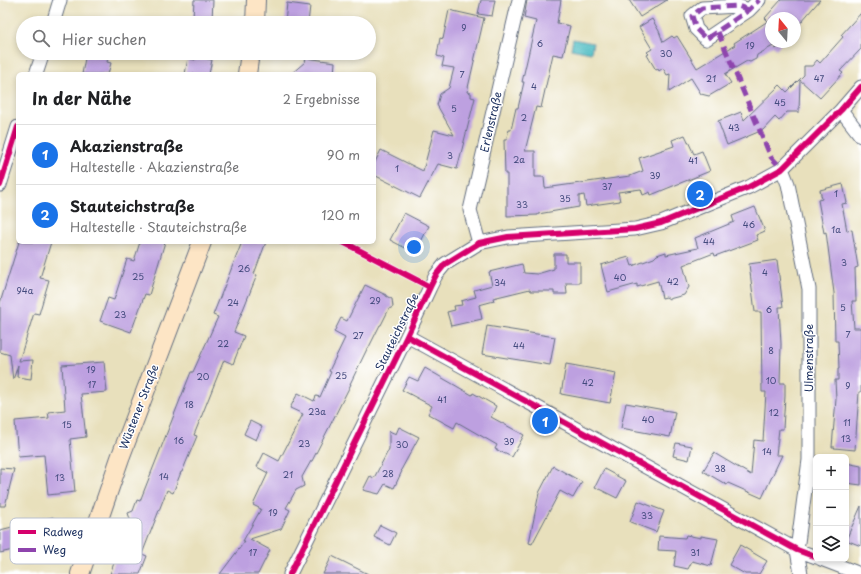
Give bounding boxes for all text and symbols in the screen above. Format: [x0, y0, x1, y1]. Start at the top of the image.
north arrow [765, 12, 801, 48]
search box [16, 16, 376, 60]
house number: 9 [461, 20, 467, 34]
icon: search [30, 27, 52, 49]
text: Hier suchen [62, 27, 147, 50]
house number: 6 [537, 36, 543, 50]
house number: 19 [745, 38, 755, 52]
house number: 30 [660, 46, 673, 60]
house number: 7 [459, 67, 465, 81]
house number: 21 [706, 71, 716, 85]
house number: 47 [814, 71, 824, 85]
house number: 4 [531, 79, 537, 93]
text: In der Nähe [32, 85, 131, 111]
text: 2 Ergebnisse [283, 89, 360, 108]
street label: Erlenstraße [475, 90, 506, 154]
house number: 45 [774, 95, 786, 109]
house number: 5 [451, 101, 457, 115]
house number: 2 [521, 110, 527, 124]
house number: 43 [728, 120, 740, 134]
text: Akazienstraße [70, 134, 183, 157]
text: 1 [42, 145, 48, 164]
text: 90 m [327, 145, 360, 164]
house number: 3 [447, 148, 453, 162]
house number: 2a [513, 152, 525, 166]
house number: 41 [688, 153, 698, 167]
text: Haltestelle · Akazienstraße [70, 157, 239, 176]
house number: 1 [395, 161, 399, 175]
house number: 39 [649, 168, 661, 182]
house number: 37 [602, 179, 612, 193]
pin: 2 [687, 179, 713, 209]
house number: 1 [834, 186, 838, 200]
house number: 35 [559, 191, 571, 205]
text: Stauteichstraße [70, 194, 195, 217]
house number: 33 [516, 197, 528, 211]
text: 2 [40, 205, 50, 224]
text: 120 m [321, 205, 360, 224]
text: Haltestelle · Stauteichstraße [70, 217, 247, 236]
house number: 46 [743, 217, 755, 231]
house number: 1a [831, 222, 841, 236]
house number: 44 [703, 234, 715, 248]
your location [404, 237, 424, 257]
house number: 3 [841, 255, 847, 269]
house number: 26 [238, 261, 250, 275]
house number: 4 [762, 265, 768, 279]
house number: 25 [132, 269, 144, 283]
house number: 40 [614, 270, 627, 284]
house number: 42 [667, 274, 679, 288]
house number: 34 [494, 275, 506, 289]
house number: 94a [17, 283, 34, 297]
street label: Stauteichstraße [370, 290, 423, 374]
house number: 29 [369, 293, 381, 307]
house number: 24 [227, 295, 239, 309]
house number: 5 [840, 300, 846, 314]
house number: 6 [766, 302, 772, 316]
house number: 23 [114, 307, 126, 321]
street label: Ulmenstraße [800, 324, 817, 392]
house number: 7 [845, 327, 851, 341]
house number: 27 [352, 328, 364, 342]
house number: 22 [217, 336, 229, 350]
house number: 44 [513, 338, 525, 352]
house number: 8 [768, 343, 774, 357]
house number: 19 [86, 362, 96, 376]
street label: Wüstener Straße [115, 362, 163, 452]
house number: 25 [335, 368, 347, 382]
house number: 20 [197, 369, 210, 383]
house number: 10 [766, 373, 777, 387]
house number: 42 [582, 375, 594, 389]
house number: 17 [88, 377, 97, 391]
house number: 9 [845, 378, 851, 392]
house number: 41 [437, 392, 447, 406]
house number: 18 [184, 397, 194, 411]
house number: 23a [308, 404, 326, 418]
house number: 12 [769, 405, 779, 419]
pin: 1 [532, 406, 558, 436]
house number: 40 [642, 412, 655, 426]
house number: 11 [843, 415, 851, 429]
house number: 15 [62, 417, 72, 431]
house number: 13 [841, 431, 851, 445]
house number: 16 [174, 433, 184, 447]
house number: 39 [503, 434, 515, 448]
house number: 23 [298, 436, 310, 450]
house number: 30 [396, 437, 409, 451]
house number: 14 [762, 444, 772, 458]
map controls [813, 454, 849, 562]
button: + [813, 454, 849, 490]
house number: 38 [714, 461, 726, 475]
house number: 28 [382, 466, 394, 480]
house number: 21 [283, 467, 293, 481]
house number: 14 [159, 469, 169, 483]
house number: 13 [55, 470, 65, 484]
button: − [813, 490, 849, 526]
house number: 19 [268, 505, 278, 519]
house number: 33 [641, 508, 653, 522]
legend [10, 518, 142, 564]
text: Radweg [43, 523, 83, 540]
button: layers [813, 526, 849, 562]
text: Weg [43, 541, 66, 558]
house number: 17 [249, 545, 258, 559]
house number: 31 [690, 545, 700, 559]

